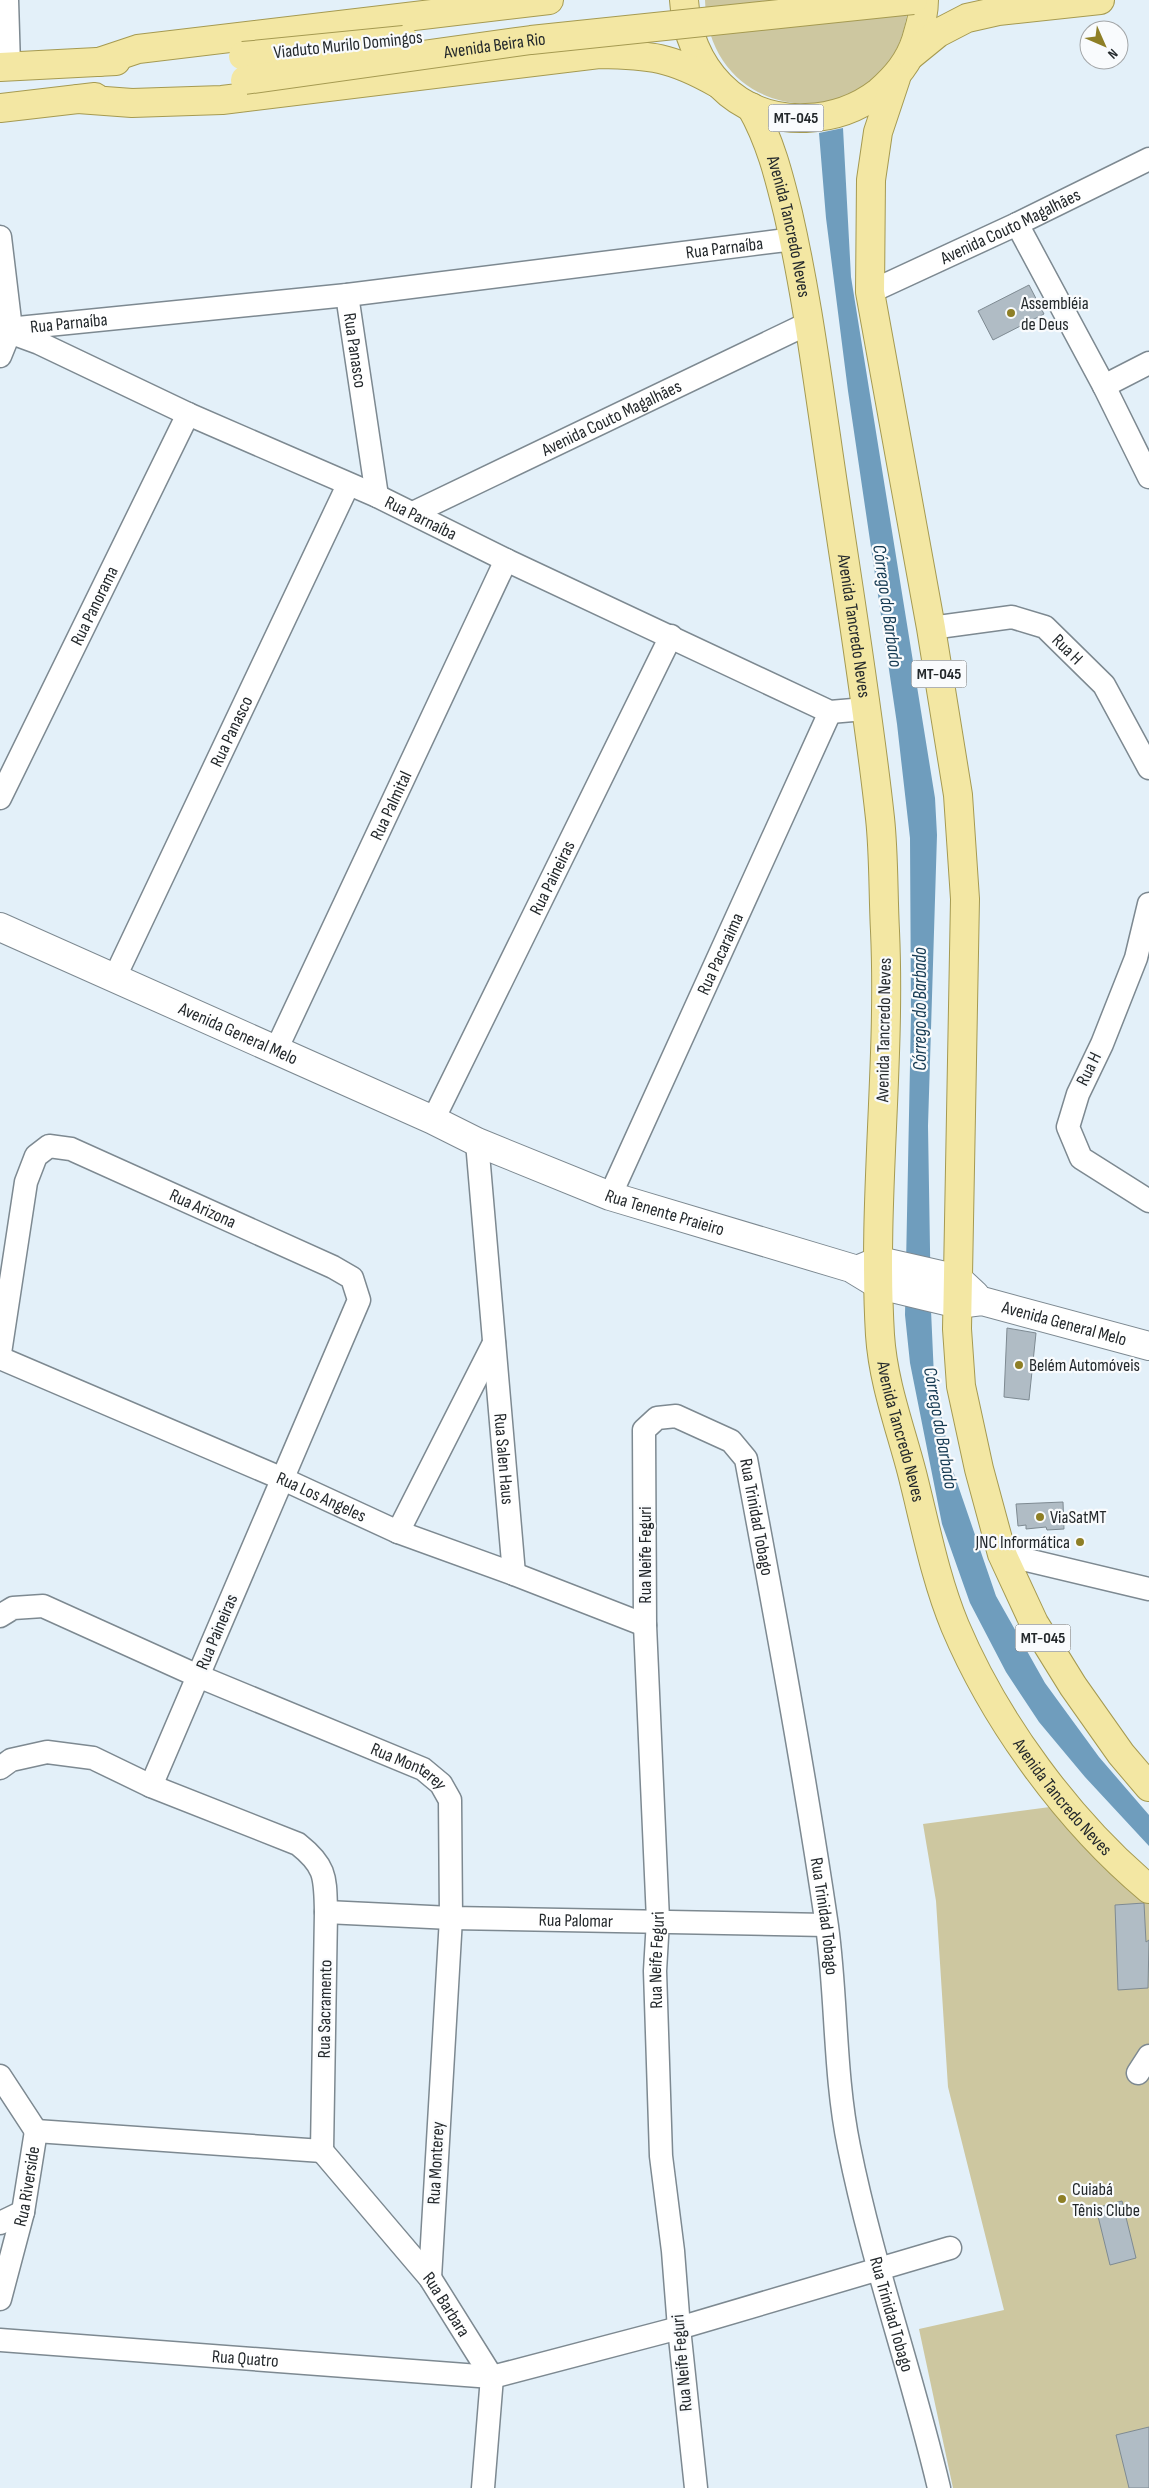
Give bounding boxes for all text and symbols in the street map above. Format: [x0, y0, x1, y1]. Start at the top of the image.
north arrow [1079, 20, 1129, 70]
street label: Viaduto Murilo Domingos [273, 27, 423, 63]
street label: Avenida Beira Rio [441, 28, 546, 63]
text: N [1104, 45, 1121, 62]
road number: MT-045 [768, 105, 824, 132]
street label: Avenida Tancredo Neves [762, 152, 815, 299]
street label: Avenida Couto Magalhães [936, 184, 1084, 269]
street label: Rua Parnaíba [685, 232, 764, 263]
place label: Assembléia de Deus [1020, 293, 1089, 335]
marker: Assembléia de Deus [1005, 307, 1017, 319]
street label: Rua Parnaíba [29, 309, 108, 337]
street label: Rua Panasco [339, 311, 371, 389]
street label: Avenida Couto Magalhães [537, 375, 685, 461]
street label: Rua Parnaíba [381, 491, 460, 544]
water label: Córrego do Barbado [867, 543, 907, 669]
street label: Avenida Tancredo Neves [833, 552, 875, 699]
street label: Rua Panorama [66, 563, 122, 649]
street label: Rua H [1048, 630, 1087, 669]
road number: MT-045 [912, 661, 966, 688]
street label: Rua Panasco [206, 693, 257, 770]
street label: Rua Palmital [366, 768, 416, 844]
street label: Rua Paineiras [525, 837, 579, 918]
street label: Rua Pacaraima [692, 910, 748, 998]
water label: Córrego do Barbado [909, 947, 932, 1071]
street label: Avenida Tancredo Neves [872, 958, 896, 1103]
street label: Avenida General Melo [175, 997, 301, 1069]
street label: Rua H [1072, 1049, 1106, 1089]
street label: Rua Arizona [166, 1184, 239, 1232]
street label: Rua Tenente Praieiro [602, 1185, 727, 1240]
street label: Avenida General Melo [999, 1296, 1129, 1350]
place label: Belém Automóveis [1029, 1355, 1140, 1376]
street label: Avenida Tancredo Neves [873, 1359, 929, 1504]
marker: Belém Automóveis [1013, 1359, 1025, 1371]
water label: Córrego do Barbado [918, 1365, 962, 1491]
street label: Rua Salen Haus [490, 1412, 519, 1505]
street label: Rua Trinidad Tobago [736, 1457, 778, 1577]
street label: Rua Los Angeles [273, 1467, 369, 1526]
street label: Rua Neife Feguri [635, 1506, 656, 1604]
place label: ViaSatMT [1050, 1507, 1107, 1528]
marker: ViaSatMT [1034, 1511, 1046, 1523]
place label: JNC Informática [975, 1532, 1070, 1553]
marker: JNC Informática [1074, 1536, 1086, 1548]
street label: Rua Paineiras [192, 1591, 242, 1673]
road number: MT-045 [1016, 1625, 1070, 1652]
street label: Avenida Tancredo Neves [1008, 1734, 1117, 1860]
street label: Rua Monterey [368, 1738, 452, 1793]
street label: Rua Trinidad Tobago [806, 1856, 843, 1976]
street label: Rua Palomar [538, 1909, 613, 1932]
street label: Rua Neife Feguri [644, 1911, 668, 2009]
street label: Rua Sacramento [314, 1960, 336, 2058]
street label: Rua Monterey [423, 2121, 449, 2205]
street label: Rua Riverside [9, 2145, 44, 2229]
place label: Cuiabá Tênis Clube [1072, 2179, 1140, 2221]
marker: Cuiabá Tênis Clube [1056, 2193, 1068, 2205]
street label: Rua Trinidad Tobago [865, 2254, 918, 2374]
street label: Rua Barbara [419, 2268, 475, 2341]
street label: Rua Neife Feguri [667, 2314, 697, 2412]
street label: Rua Quatro [211, 2345, 279, 2371]

